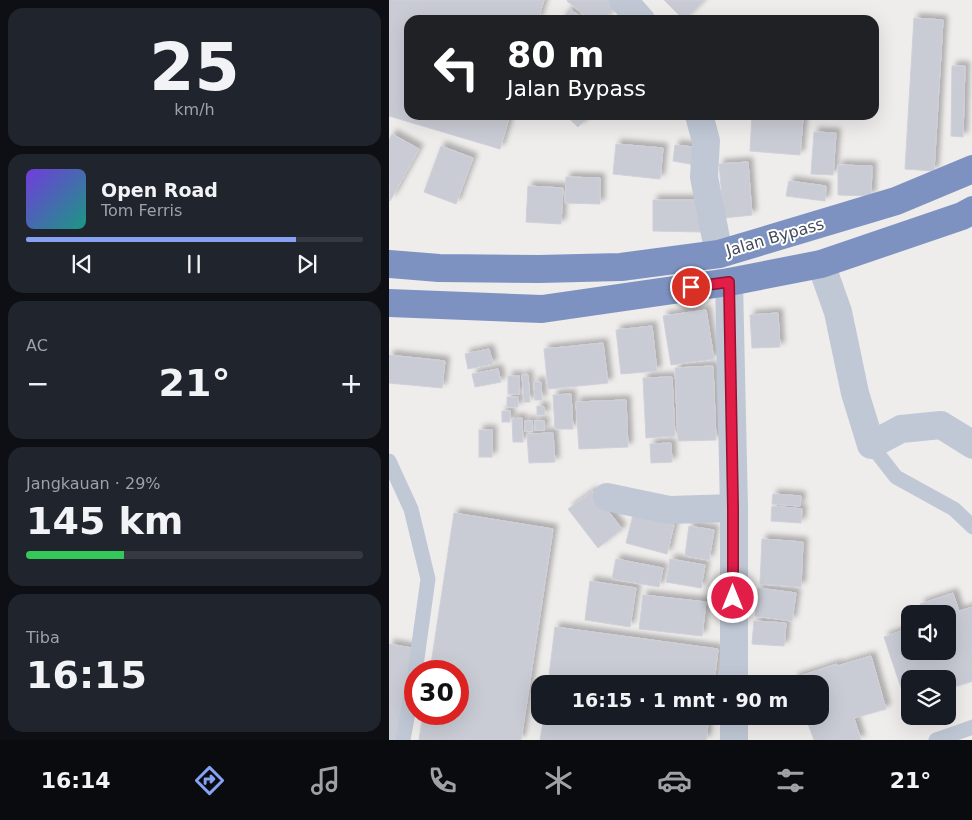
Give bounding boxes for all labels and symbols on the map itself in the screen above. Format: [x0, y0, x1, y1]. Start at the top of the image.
street label: Jalan Bypass [723, 214, 826, 260]
pin [670, 266, 712, 308]
position arrow [706, 571, 758, 623]
speed limit sign: 30 [404, 660, 469, 725]

